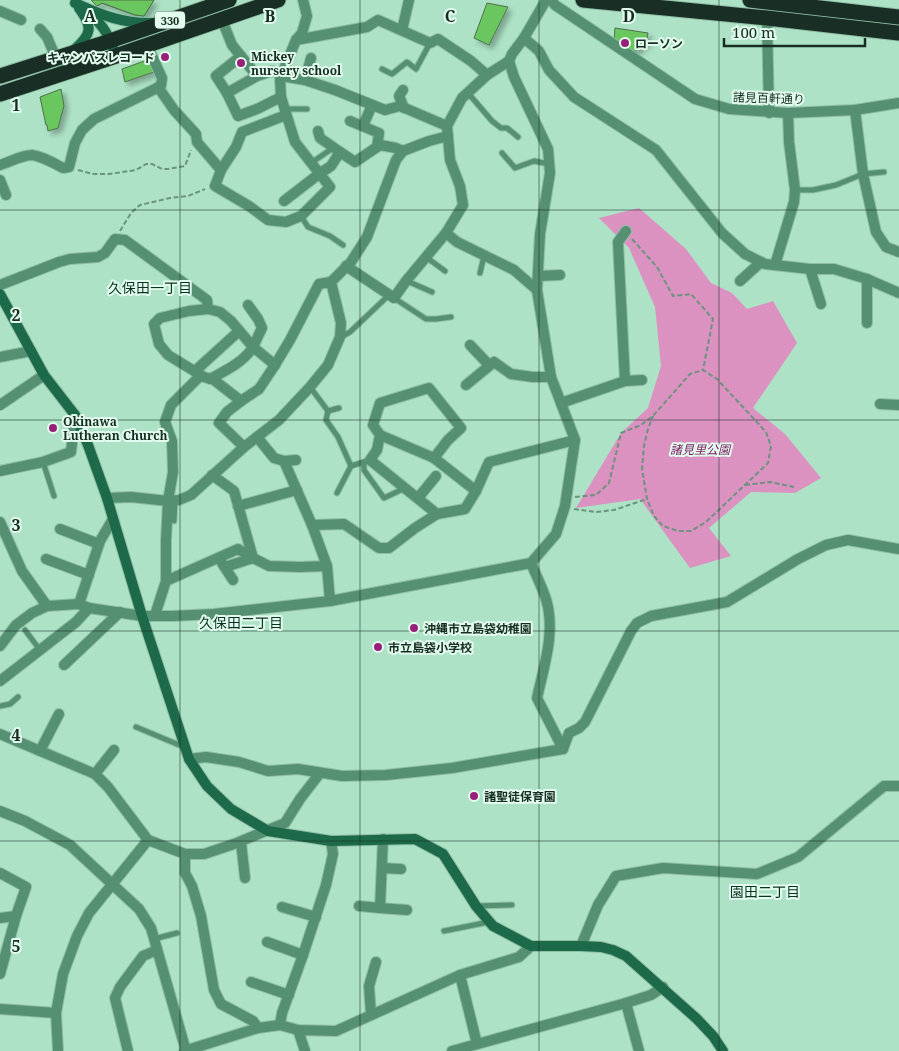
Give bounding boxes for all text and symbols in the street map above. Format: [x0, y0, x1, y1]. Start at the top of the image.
text: A [84, 5, 97, 27]
text: B [265, 5, 276, 27]
text: C [445, 5, 456, 27]
text: D [623, 5, 635, 27]
road number: 330 [155, 12, 185, 28]
scale bar [724, 15, 865, 47]
text: 100 m [732, 22, 775, 42]
place label: ローソン [635, 35, 683, 52]
marker: ローソン [619, 37, 631, 49]
place label: Mickey nursery school [251, 48, 342, 79]
place label: キャンパスレコード [47, 49, 155, 66]
marker: キャンパスレコード [159, 51, 171, 63]
marker: Mickey nursery school [235, 57, 247, 69]
street label: 諸見百軒通り [733, 88, 805, 108]
text: 1 [11, 94, 21, 116]
district label: 久保田一丁目 [108, 278, 192, 297]
text: 2 [11, 304, 21, 326]
place label: Okinawa Lutheran Church [63, 413, 168, 444]
marker: Okinawa Lutheran Church [47, 422, 59, 434]
park label: 諸見里公園 [670, 441, 732, 458]
text: 3 [11, 514, 21, 536]
district label: 久保田二丁目 [199, 613, 283, 632]
place label: 沖縄市立島袋幼稚園 [424, 620, 532, 637]
marker: 沖縄市立島袋幼稚園 [408, 622, 420, 634]
place label: 市立島袋小学校 [388, 639, 472, 656]
marker: 市立島袋小学校 [372, 641, 384, 653]
text: 4 [11, 724, 21, 746]
place label: 諸聖徒保育園 [484, 788, 556, 805]
marker: 諸聖徒保育園 [468, 790, 480, 802]
district label: 園田二丁目 [730, 882, 800, 901]
text: 5 [11, 935, 21, 957]

